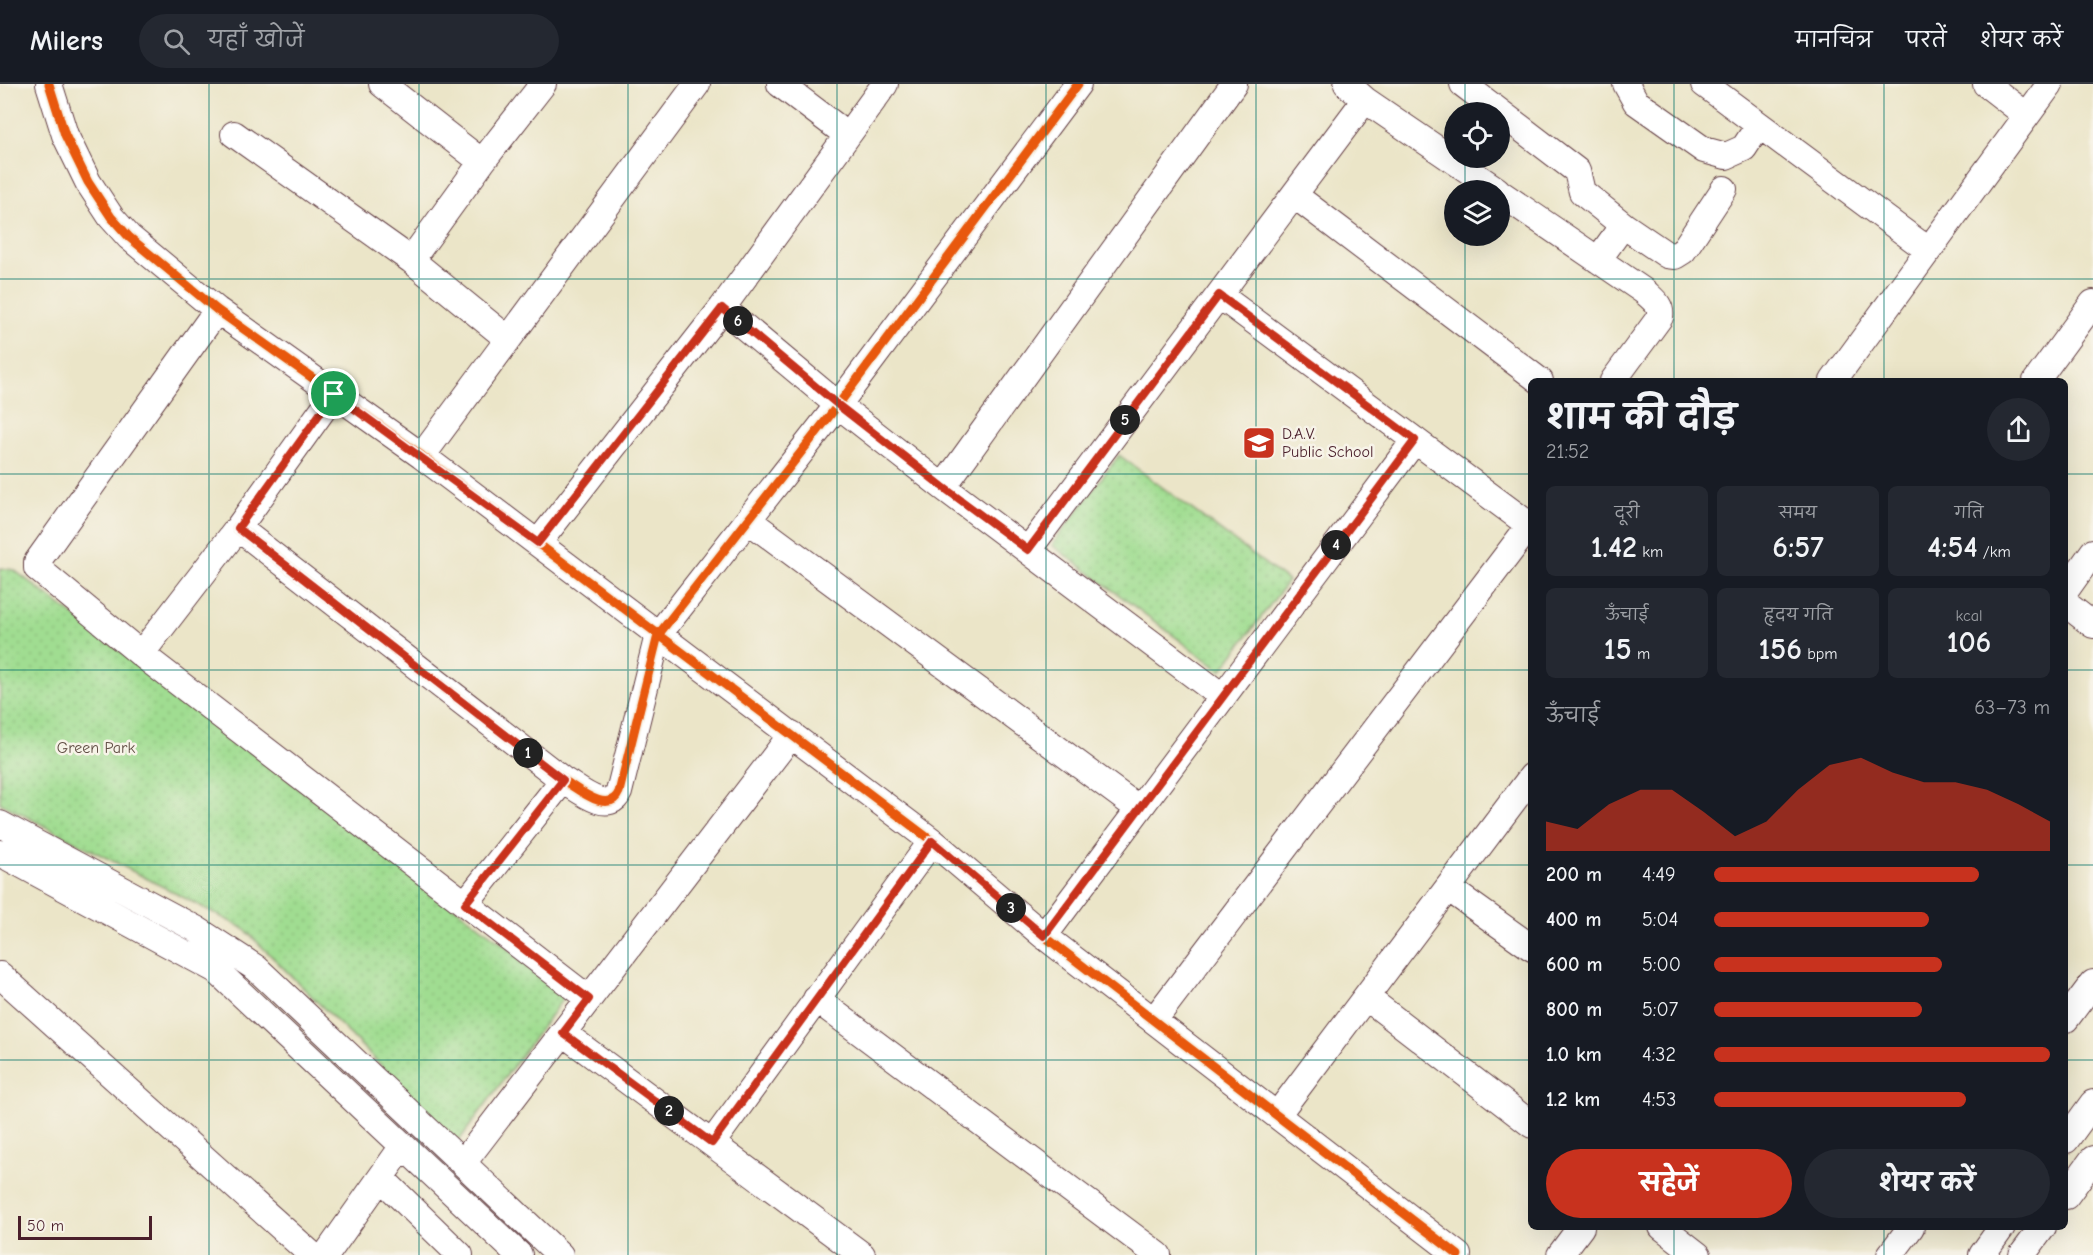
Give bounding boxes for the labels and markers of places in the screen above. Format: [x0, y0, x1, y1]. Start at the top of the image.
pin: 6 [723, 306, 753, 336]
pin [308, 368, 359, 419]
pin: 5 [1110, 405, 1140, 435]
school or university icon: D.A.V. Public School [1241, 425, 1277, 461]
place label: D.A.V. Public School [1282, 425, 1373, 461]
pin: 4 [1321, 530, 1351, 560]
pin: 1 [513, 738, 543, 768]
pin: 3 [996, 893, 1026, 923]
pin: 2 [654, 1096, 684, 1126]

